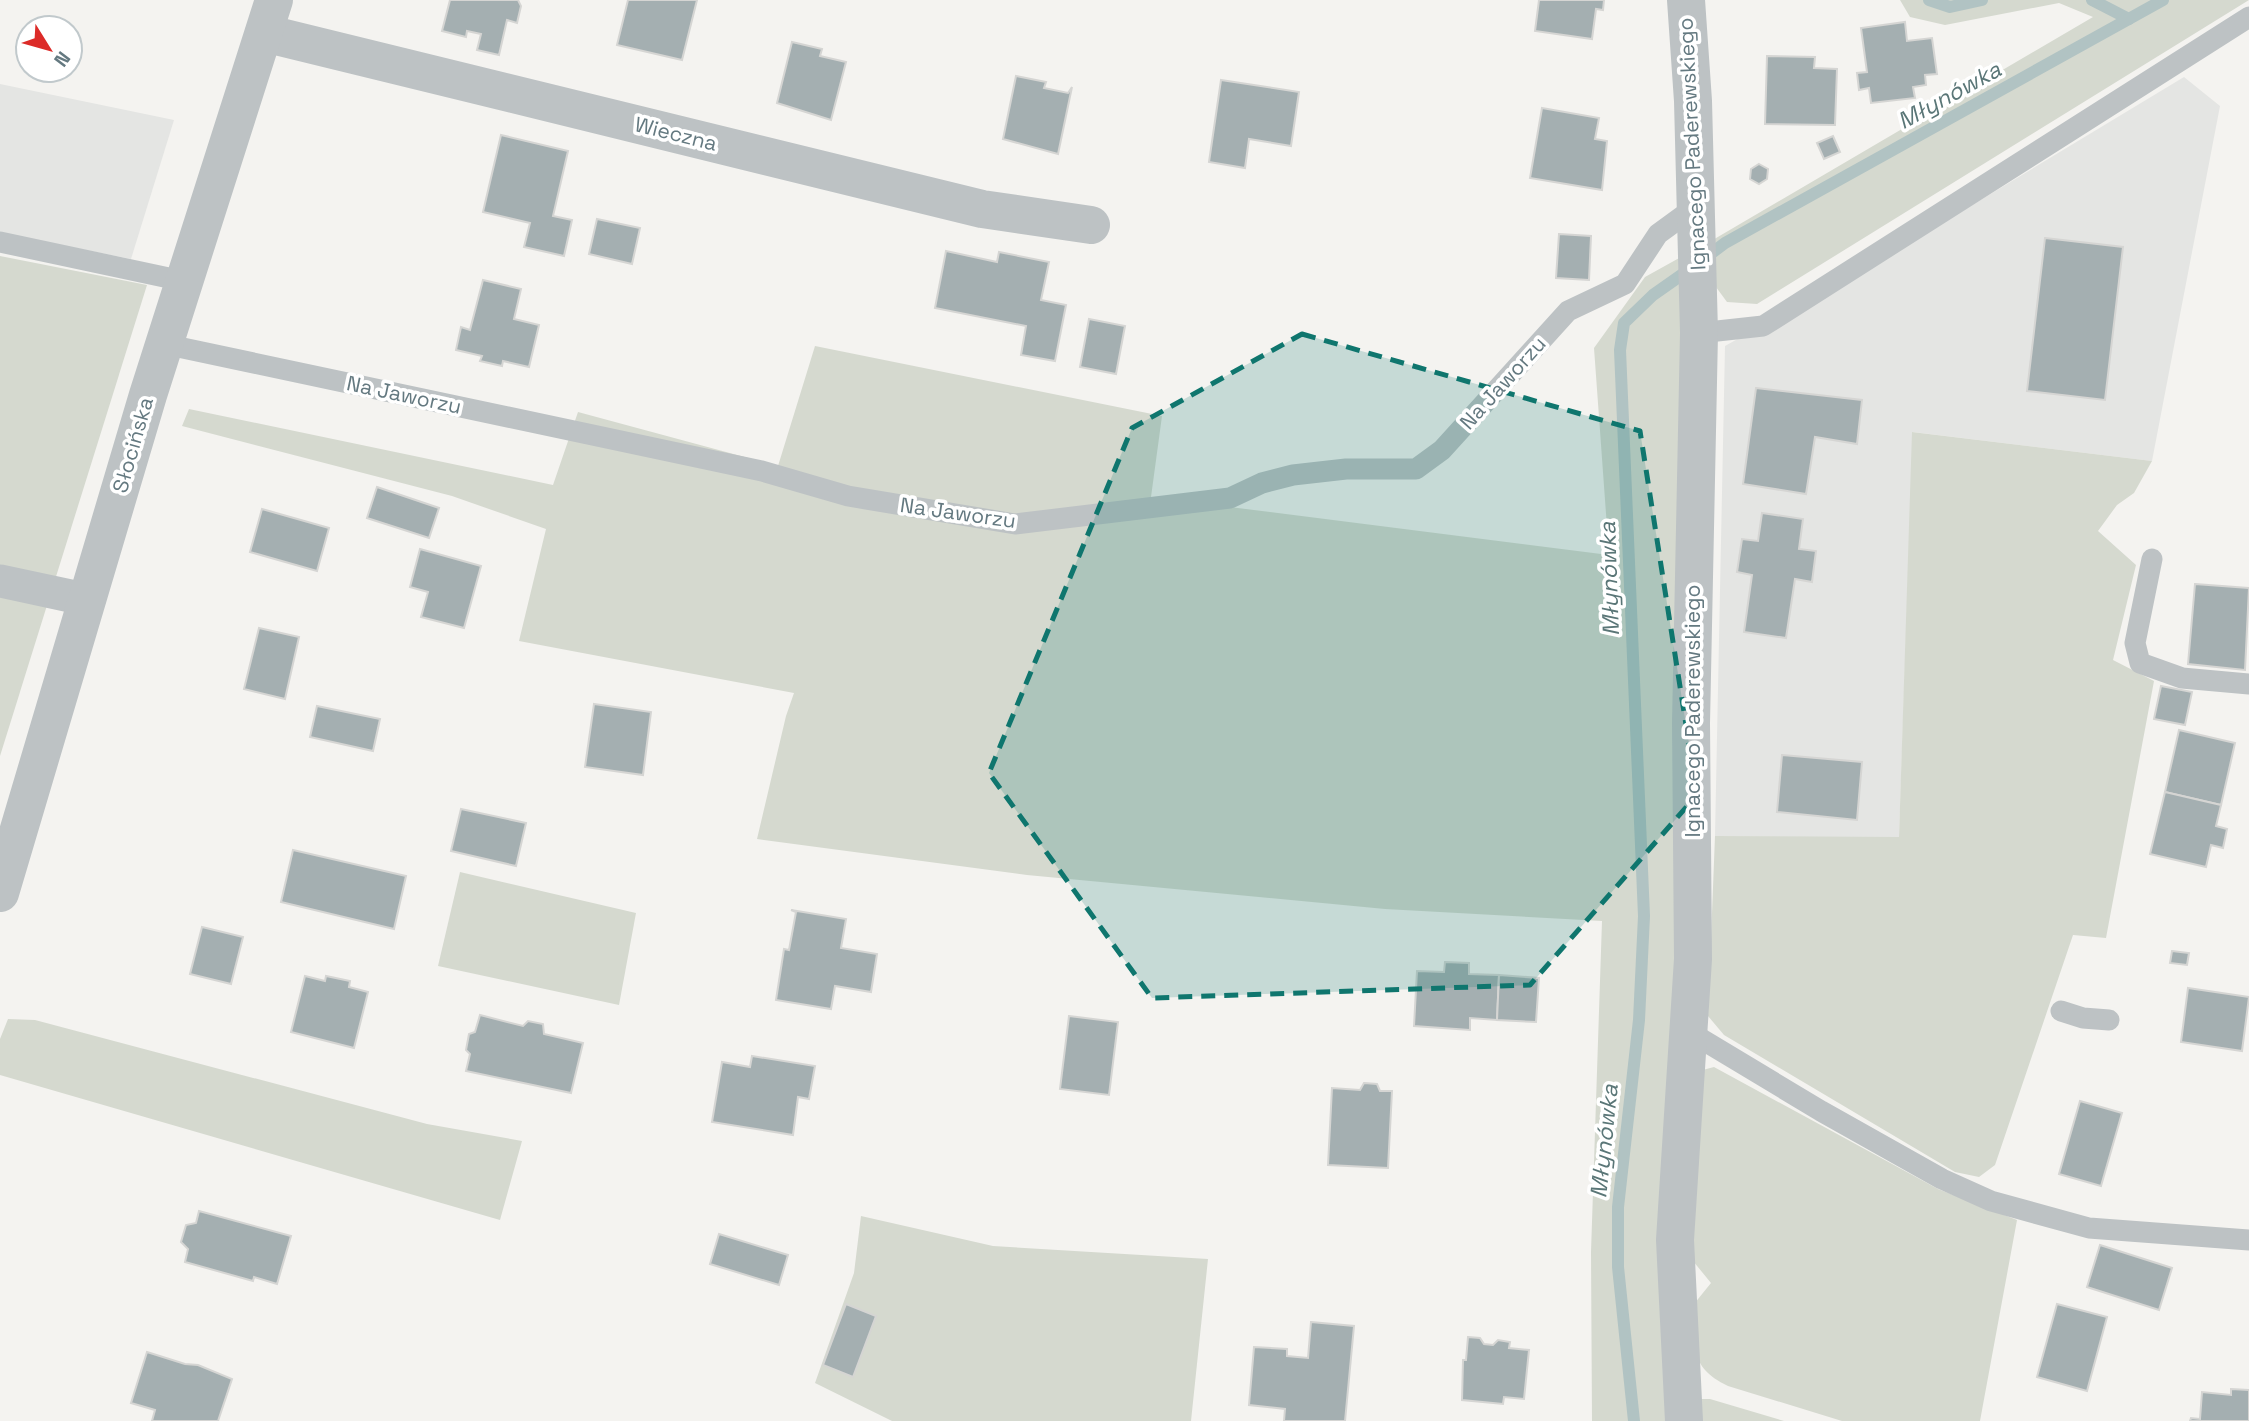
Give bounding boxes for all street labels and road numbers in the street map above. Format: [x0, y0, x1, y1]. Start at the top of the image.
street label: Ignacego Paderewskiego [1671, 17, 1712, 271]
street label: Wieczna [632, 110, 720, 157]
street label: Na Jaworzu [1454, 330, 1552, 435]
street label: Na Jaworzu [344, 369, 464, 420]
street label: Słocińska [106, 394, 159, 496]
street label: Na Jaworzu [898, 491, 1018, 534]
street label: Ignacego Paderewskiego [1679, 584, 1706, 838]

